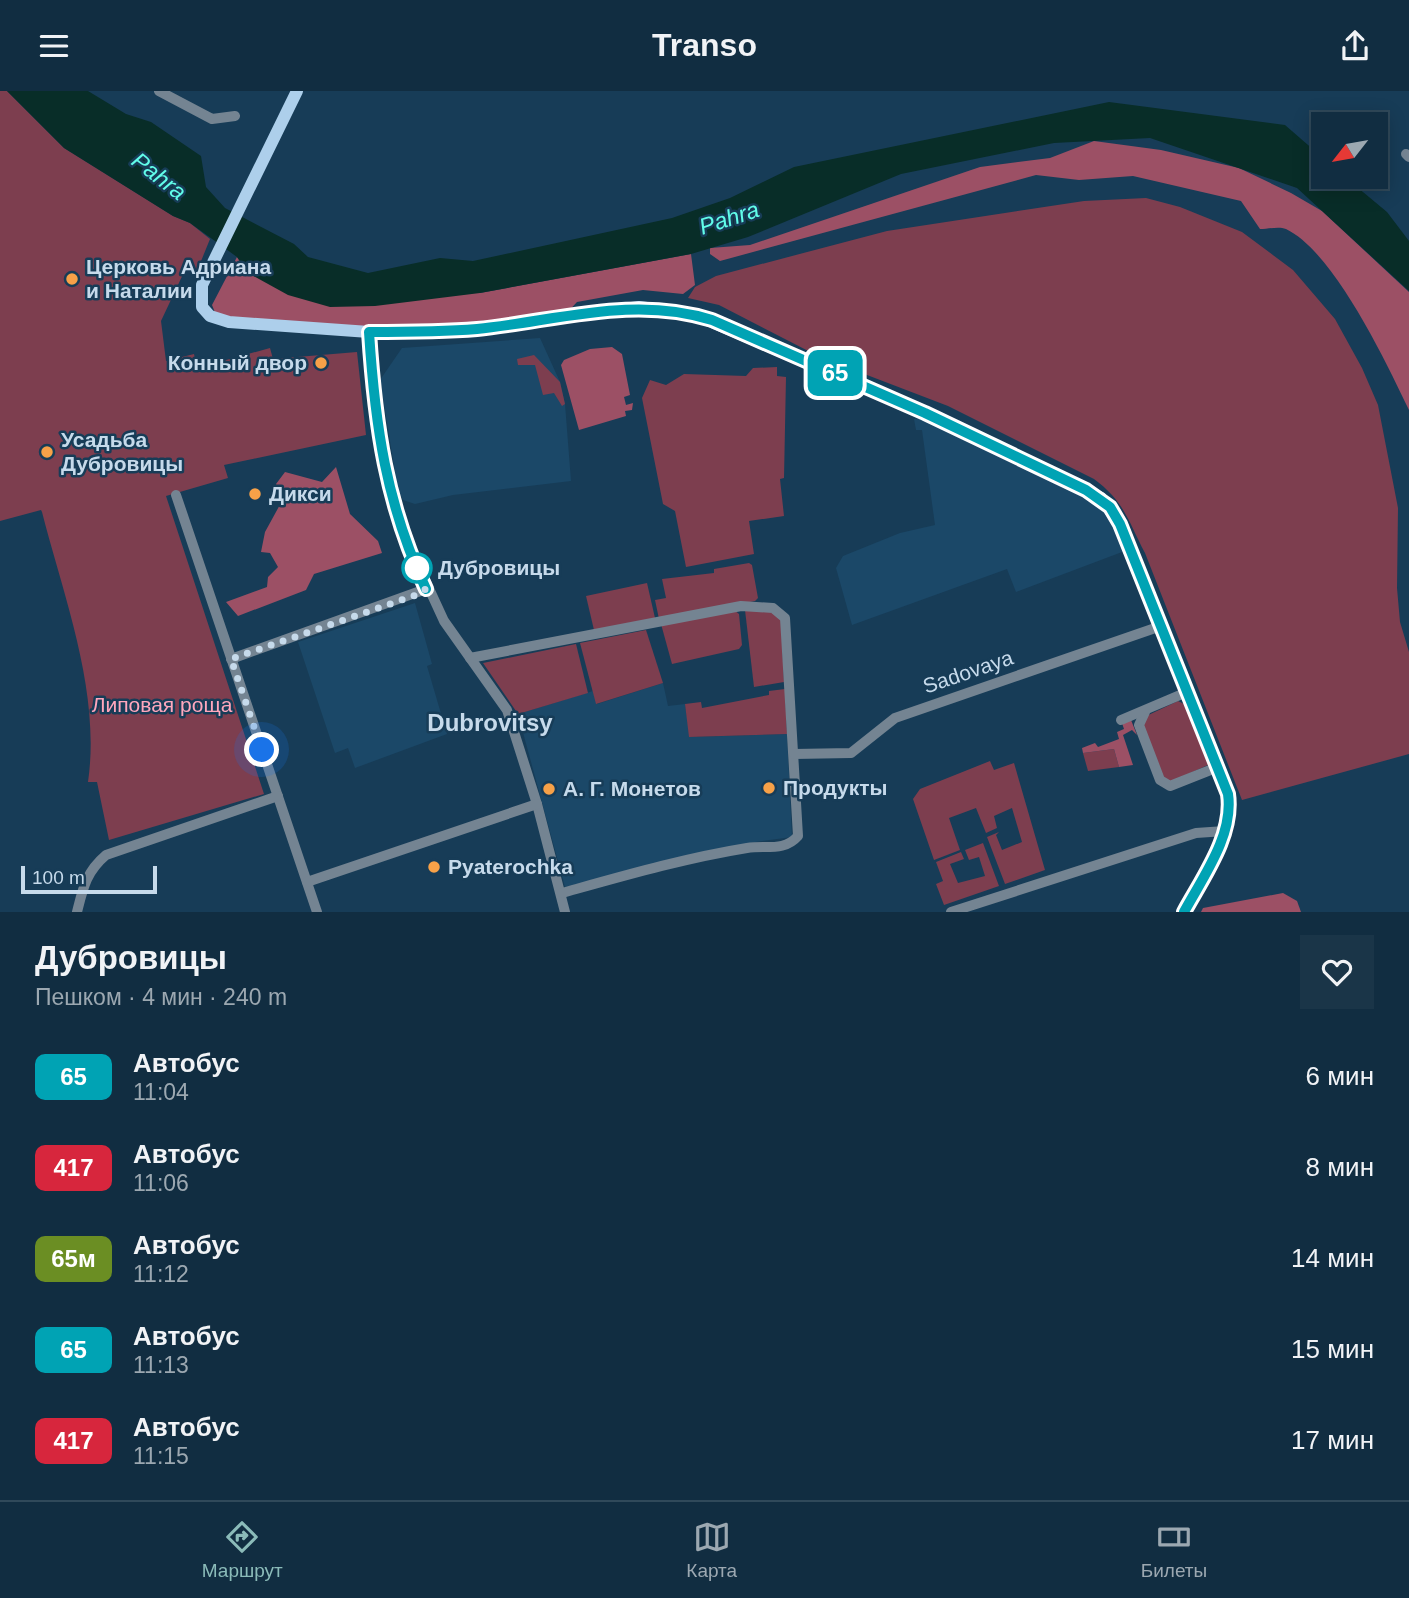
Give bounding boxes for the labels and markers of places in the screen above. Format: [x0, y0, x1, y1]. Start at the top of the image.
place label: Церковь Адриана и Наталии [86, 255, 271, 302]
marker: Церковь Адриана и Наталии [64, 271, 80, 287]
place label: Конный двор [168, 351, 307, 374]
marker: Конный двор [313, 355, 329, 371]
place label: Усадьба Дубровицы [61, 428, 183, 475]
marker: Усадьба Дубровицы [39, 444, 55, 460]
place label: Дикси [269, 482, 332, 505]
marker: Дикси [247, 486, 263, 502]
marker: Дубровицы [402, 553, 432, 583]
place label: Дубровицы [438, 556, 560, 579]
place label: Продукты [783, 776, 887, 799]
place label: А. Г. Монетов [563, 777, 701, 800]
marker: Продукты [761, 780, 777, 796]
marker: А. Г. Монетов [541, 781, 557, 797]
place label: Pyaterochka [448, 855, 573, 878]
marker: Pyaterochka [426, 859, 442, 875]

